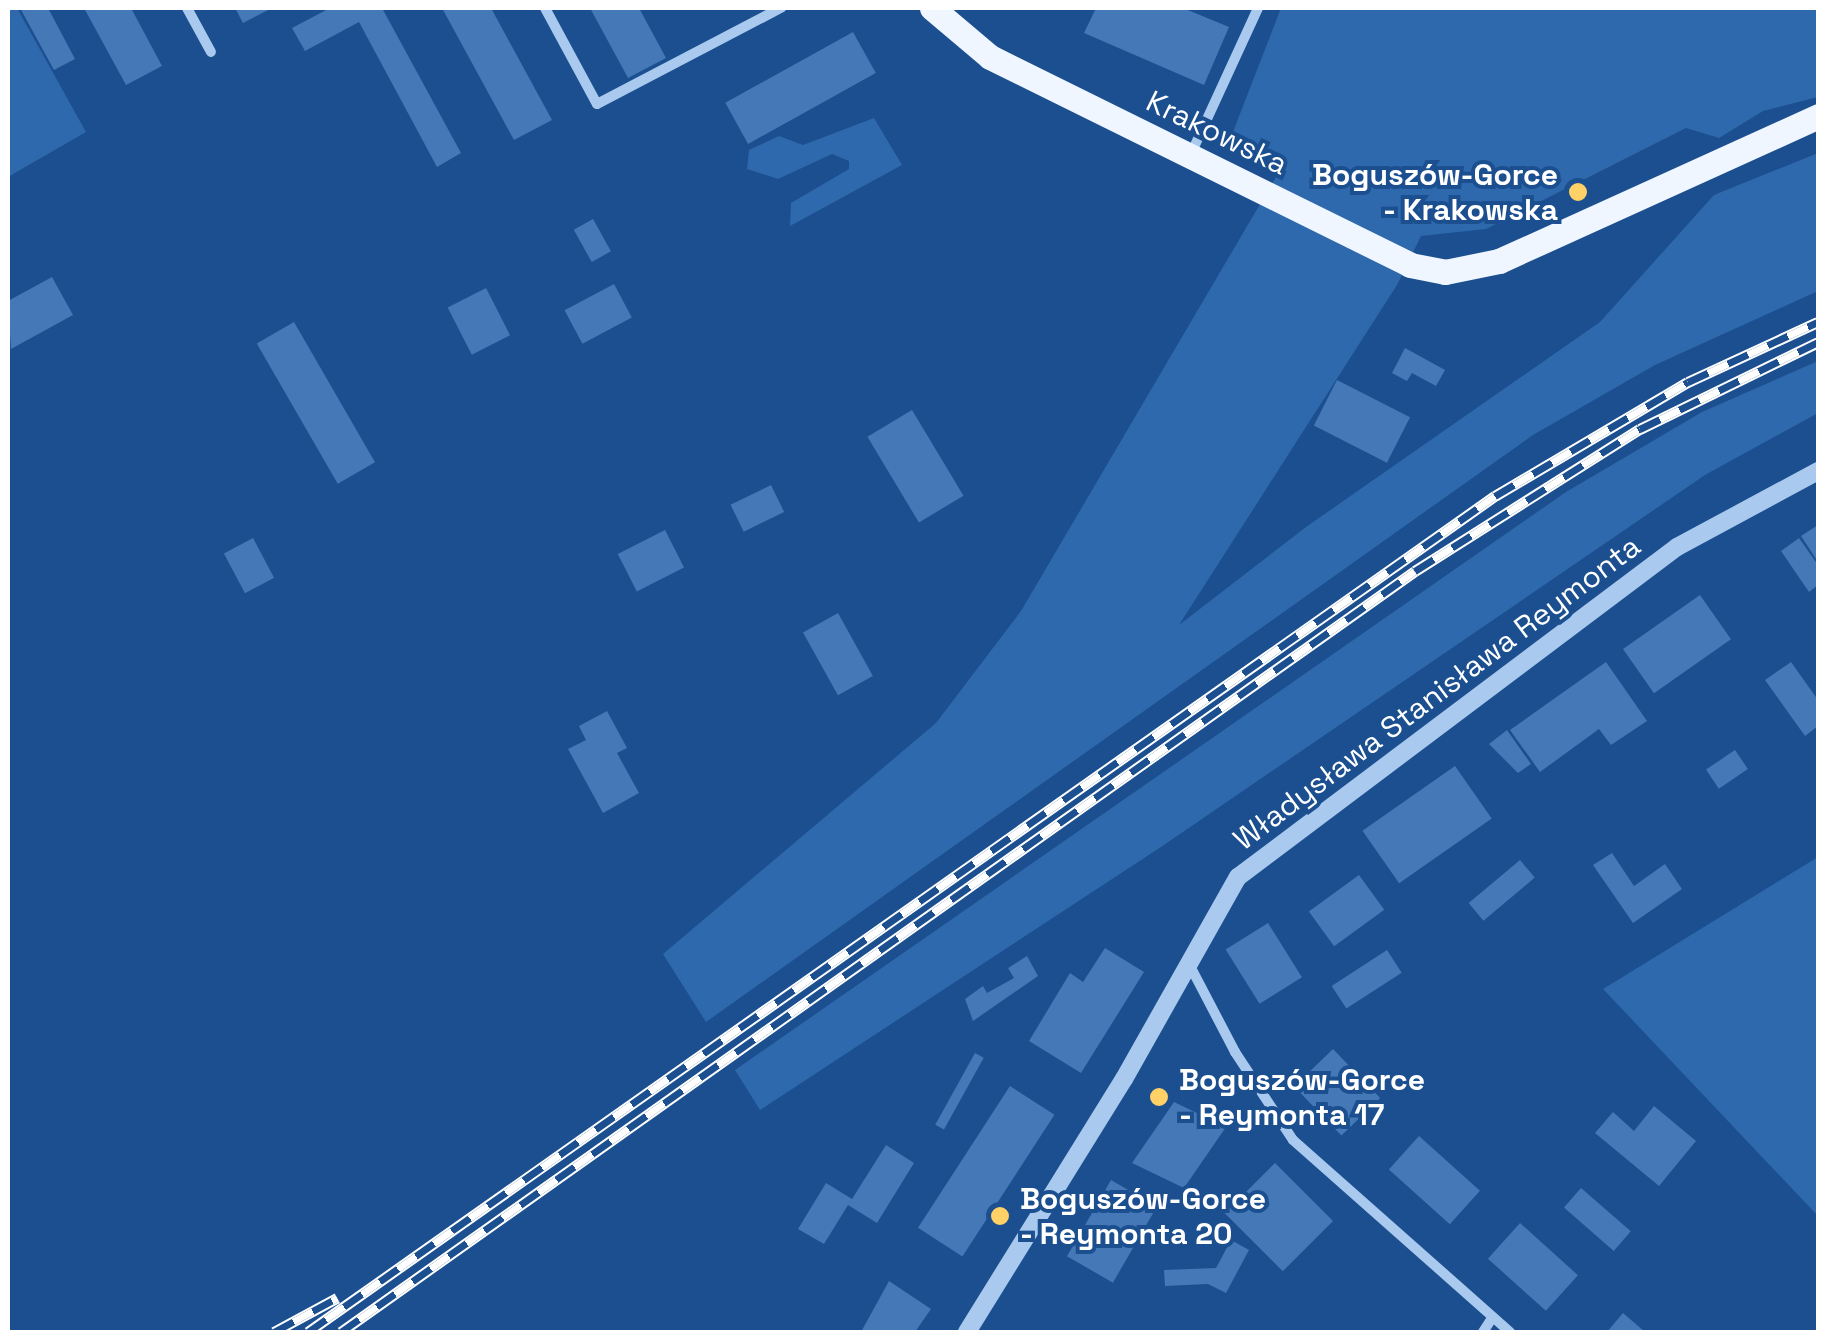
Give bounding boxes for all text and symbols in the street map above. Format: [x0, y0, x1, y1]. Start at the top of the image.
street label: Krakowska [1140, 83, 1294, 183]
place label: Boguszów-Gorce - Krakowska [1312, 157, 1558, 228]
marker: Boguszów-Gorce - Krakowska [1567, 181, 1589, 203]
street label: Władysława Stanisława Reymonta [1226, 528, 1648, 858]
place label: Boguszów-Gorce - Reymonta 17 [1179, 1062, 1425, 1132]
marker: Boguszów-Gorce - Reymonta 17 [1148, 1086, 1170, 1108]
place label: Boguszów-Gorce - Reymonta 20 [1020, 1181, 1266, 1252]
marker: Boguszów-Gorce - Reymonta 20 [989, 1205, 1011, 1227]

